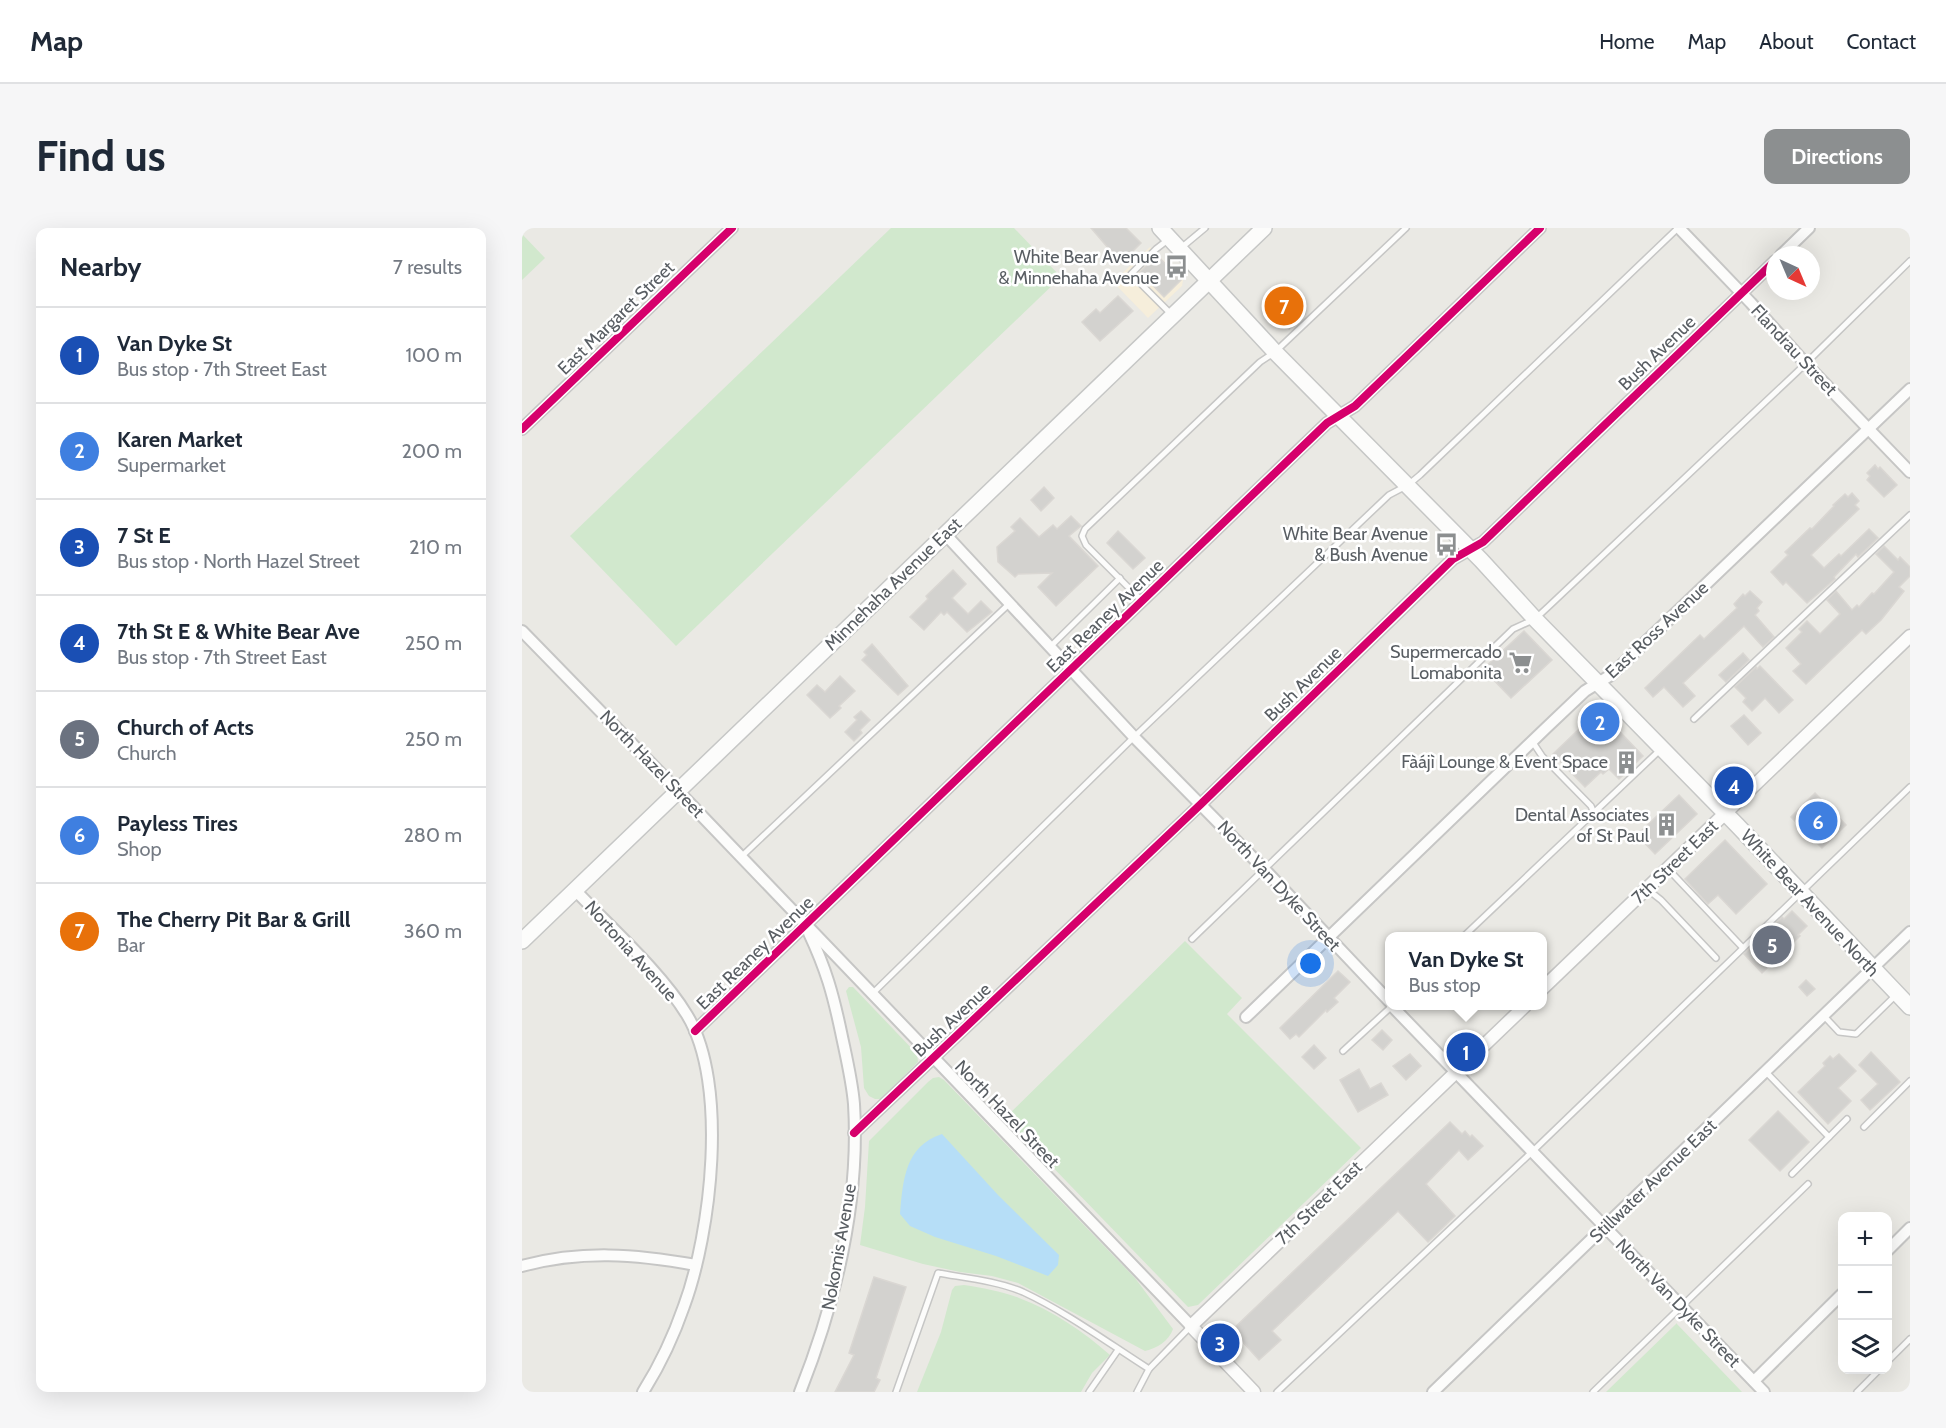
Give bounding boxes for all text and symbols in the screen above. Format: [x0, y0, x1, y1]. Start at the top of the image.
text: Map [30, 24, 83, 58]
text: Home [1599, 29, 1655, 54]
text: Map [1688, 29, 1726, 54]
text: About [1759, 29, 1813, 54]
text: Contact [1846, 29, 1916, 54]
button: Directions [1764, 129, 1910, 184]
text: Find us [36, 130, 165, 182]
place label: White Bear Avenue & Minnehaha Avenue [998, 246, 1159, 289]
north arrow [1766, 246, 1820, 300]
text: Nearby [60, 251, 141, 283]
bus stop icon: White Bear Avenue & Minnehaha Avenue [1164, 254, 1190, 280]
text: 7 results [393, 255, 462, 279]
street label: East Margaret Street [553, 257, 679, 379]
pin: 7 [1264, 284, 1304, 328]
street label: Flandrau Street [1746, 300, 1842, 400]
street label: Bush Avenue [1614, 311, 1700, 395]
text: Van Dyke St [117, 330, 232, 357]
text: 1 [76, 343, 83, 367]
text: 100 m [406, 343, 462, 367]
text: Bus stop · 7th Street East [117, 357, 327, 381]
text: Karen Market [117, 426, 243, 453]
text: 2 [74, 439, 85, 463]
text: 200 m [402, 439, 462, 463]
text: Supermarket [117, 453, 226, 477]
street label: Minnehaha Avenue East [820, 513, 966, 655]
text: 7 St E [117, 522, 171, 549]
place label: White Bear Avenue & Bush Avenue [1283, 523, 1428, 566]
bus stop icon: White Bear Avenue & Bush Avenue [1433, 531, 1459, 557]
text: 3 [74, 535, 85, 559]
text: 210 m [409, 535, 462, 559]
text: Bus stop · North Hazel Street [117, 549, 360, 573]
street label: East Reaney Avenue [1042, 555, 1168, 677]
street label: East Ross Avenue [1601, 577, 1713, 683]
text: 7th St E & White Bear Ave [117, 618, 360, 645]
text: 4 [73, 631, 86, 655]
text: 250 m [405, 631, 462, 655]
place label: Supermercado Lomabonita [1390, 641, 1502, 684]
street label: Bush Avenue [1260, 642, 1346, 726]
text: Bus stop · 7th Street East [117, 645, 327, 669]
supermarket icon: Supermercado Lomabonita [1507, 649, 1533, 675]
pin: 2 [1580, 700, 1620, 744]
street label: North Hazel Street [595, 706, 709, 822]
text: Church of Acts [117, 714, 254, 741]
text: 5 [74, 727, 85, 751]
text: 250 m [405, 727, 462, 751]
text: Church [117, 741, 177, 765]
building icon: Fàájì Lounge & Event Space [1613, 749, 1639, 775]
place label: Fàájì Lounge & Event Space [1401, 751, 1608, 773]
pin: 4 [1714, 764, 1754, 808]
pin: 6 [1798, 798, 1838, 844]
place label: Dental Associates of St Paul [1515, 804, 1650, 847]
text: Payless Tires [117, 810, 238, 837]
building icon: Dental Associates of St Paul [1654, 812, 1680, 838]
street label: 7th Street East [1627, 815, 1723, 909]
street label: North Van Dyke Street [1213, 816, 1345, 956]
text: 6 [74, 823, 85, 847]
text: 280 m [403, 823, 462, 847]
street label: White Bear Avenue North [1736, 825, 1884, 981]
text: Shop [117, 837, 162, 861]
street label: East Reaney Avenue [692, 892, 818, 1014]
street label: Nortonia Avenue [580, 896, 682, 1006]
text: The Cherry Pit Bar & Grill [117, 906, 351, 933]
text: 7 [74, 919, 85, 943]
text: 360 m [404, 919, 462, 943]
pin: 5 [1752, 922, 1792, 968]
popup [1385, 932, 1547, 1010]
text: Bar [117, 933, 145, 957]
text: Van Dyke St [1409, 946, 1524, 973]
your location [1296, 949, 1325, 978]
text: Bus stop [1409, 973, 1481, 997]
street label: Bush Avenue [909, 978, 995, 1062]
pin: 1 [1446, 1030, 1486, 1074]
street label: North Hazel Street [950, 1056, 1064, 1172]
street label: Stillwater Avenue East [1585, 1115, 1721, 1247]
street label: 7th Street East [1271, 1156, 1367, 1250]
street label: Nokomis Avenue [817, 1182, 861, 1312]
map controls [1838, 1212, 1892, 1374]
button: + [1838, 1212, 1892, 1266]
street label: North Van Dyke Street [1611, 1234, 1745, 1372]
button: − [1838, 1266, 1892, 1320]
pin: 3 [1200, 1320, 1240, 1366]
button: layers [1838, 1320, 1892, 1374]

